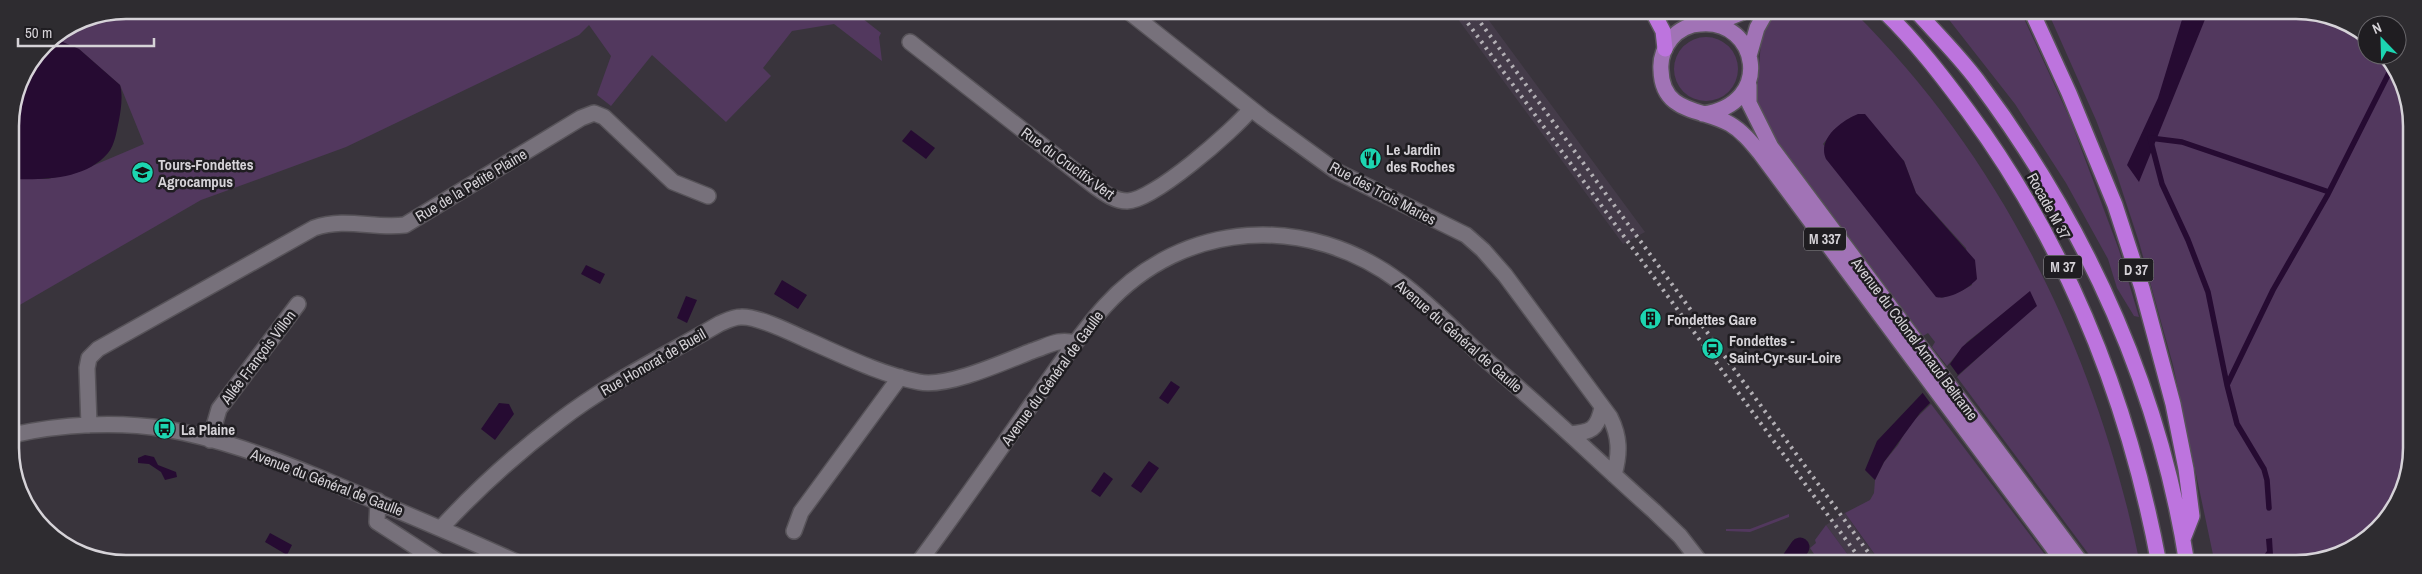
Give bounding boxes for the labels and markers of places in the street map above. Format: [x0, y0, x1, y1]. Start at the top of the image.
place label: Le Jardin des Roches [1386, 139, 1455, 177]
restaurant icon: Le Jardin des Roches [1358, 146, 1382, 170]
place label: Tours-Fondettes Agrocampus [158, 154, 254, 192]
school or university icon: Tours-Fondettes Agrocampus [130, 161, 154, 185]
building icon: Fondettes Gare [1639, 307, 1663, 331]
place label: Fondettes Gare [1667, 309, 1757, 330]
place label: Fondettes - Saint-Cyr-sur-Loire [1729, 330, 1841, 368]
station icon: Fondettes - Saint-Cyr-sur-Loire [1701, 337, 1725, 361]
bus stop icon: La Plaine [153, 417, 177, 441]
place label: La Plaine [181, 419, 235, 440]

